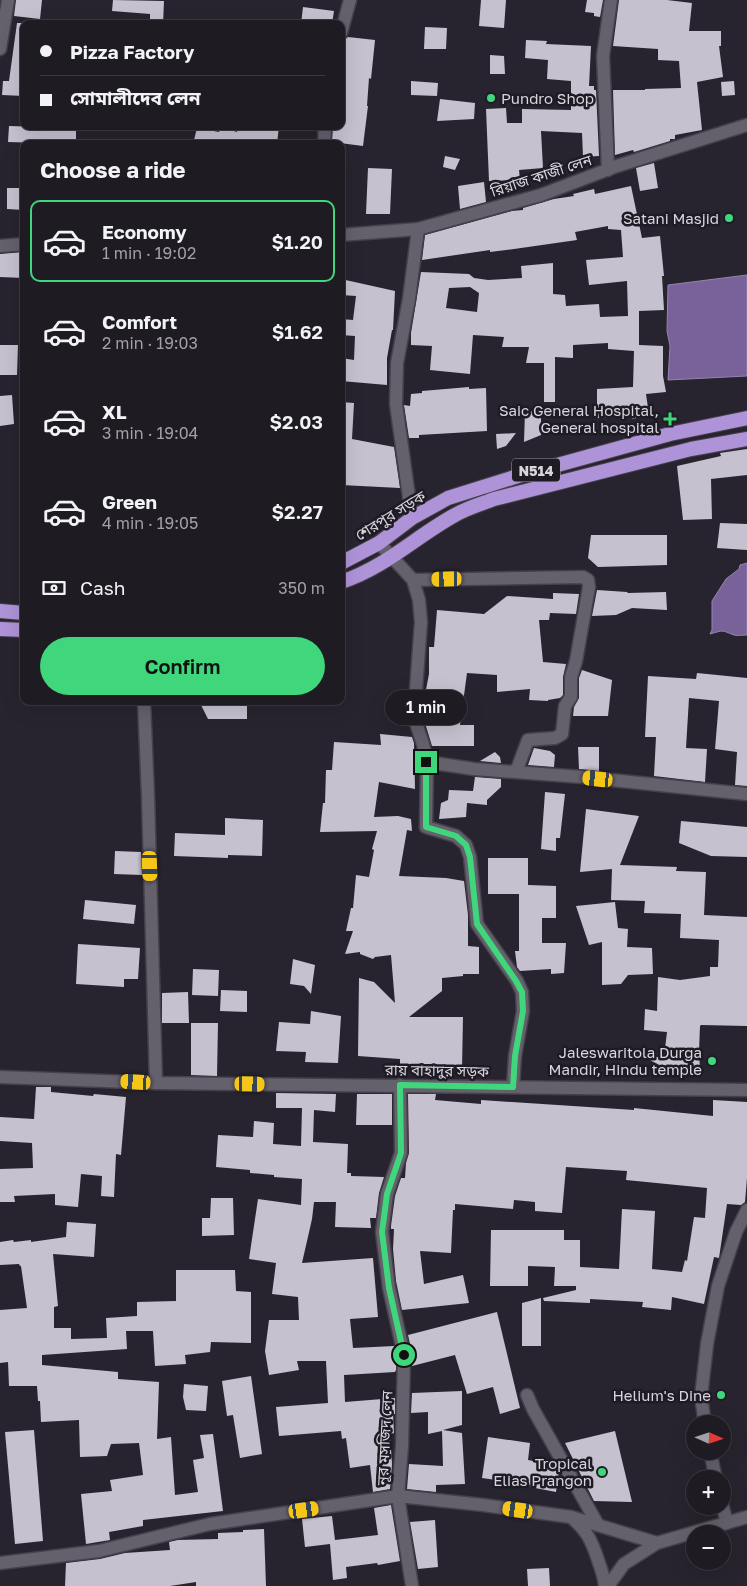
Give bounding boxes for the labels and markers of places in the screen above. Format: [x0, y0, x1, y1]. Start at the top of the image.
place label: Pundro Shop [501, 89, 594, 107]
marker: Pundro Shop [485, 92, 497, 104]
place label: Satani Masjid [623, 209, 719, 227]
marker: Satani Masjid [723, 212, 735, 224]
place label: Saic General Hospital, General hospital [499, 401, 659, 436]
marker: Saic General Hospital, General hospital [663, 412, 677, 426]
place label: Jaleswaritola Durga Mandir, Hindu temple [549, 1043, 702, 1078]
marker: Jaleswaritola Durga Mandir, Hindu temple [706, 1055, 718, 1067]
place label: Helium's Dine [612, 1386, 711, 1404]
marker: Helium's Dine [715, 1389, 727, 1401]
place label: Tropical Elias Prangon [493, 1454, 592, 1489]
marker: Tropical Elias Prangon [596, 1466, 608, 1478]

